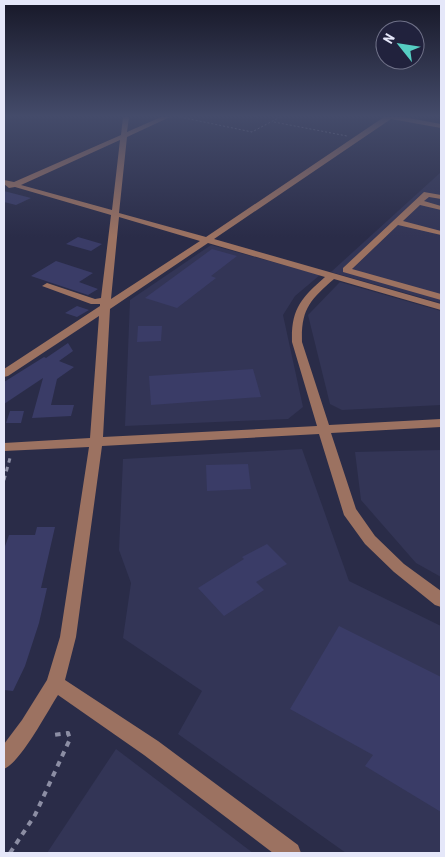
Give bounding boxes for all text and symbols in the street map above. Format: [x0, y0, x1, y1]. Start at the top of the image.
north arrow [375, 20, 425, 70]
text: N [380, 31, 398, 46]

